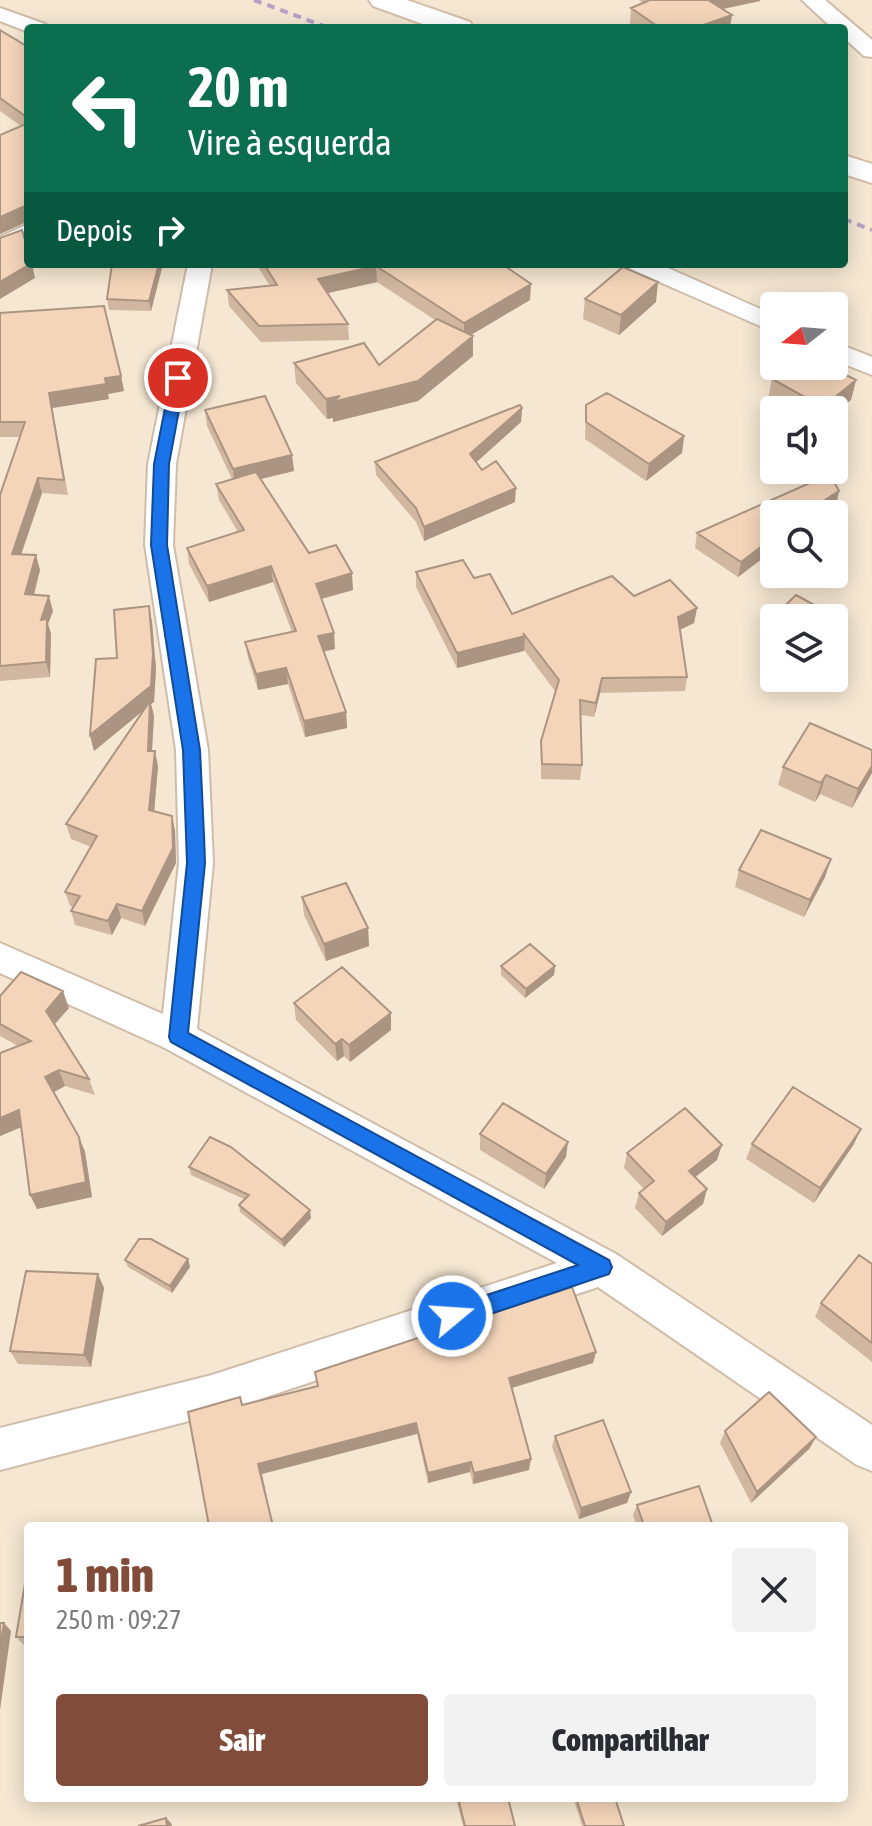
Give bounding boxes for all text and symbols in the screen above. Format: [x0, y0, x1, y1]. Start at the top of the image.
text: 20 m [188, 55, 289, 119]
icon: left [56, 56, 160, 160]
text: Vire à esquerda [188, 121, 392, 163]
icon: right [148, 208, 192, 252]
text: Depois [56, 213, 132, 247]
north arrow [760, 292, 848, 380]
map controls [760, 292, 848, 692]
pin [144, 344, 212, 412]
icon: arrive [156, 356, 200, 400]
button: sound [760, 396, 848, 484]
button: search [760, 500, 848, 588]
button: layers [760, 604, 848, 692]
position arrow [410, 1274, 494, 1358]
text: 1 min [56, 1547, 154, 1602]
button: close [732, 1548, 816, 1632]
text: 250 m · 09:27 [56, 1605, 181, 1635]
button: Sair [56, 1694, 428, 1786]
button: Compartilhar [444, 1694, 816, 1786]

